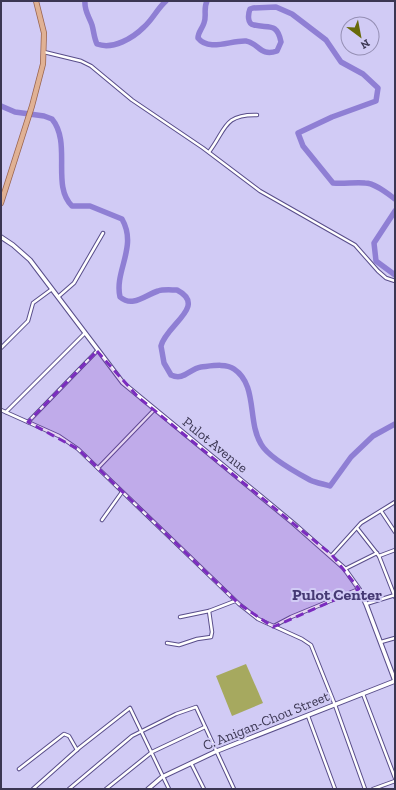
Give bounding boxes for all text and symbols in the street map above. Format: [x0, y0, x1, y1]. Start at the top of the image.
north arrow [340, 16, 380, 56]
text: N [358, 36, 372, 52]
street label: Pulot Avenue [179, 414, 251, 477]
district label: Pulot Center [292, 585, 382, 604]
street label: C. Anigan-Chou Street [200, 688, 332, 754]

